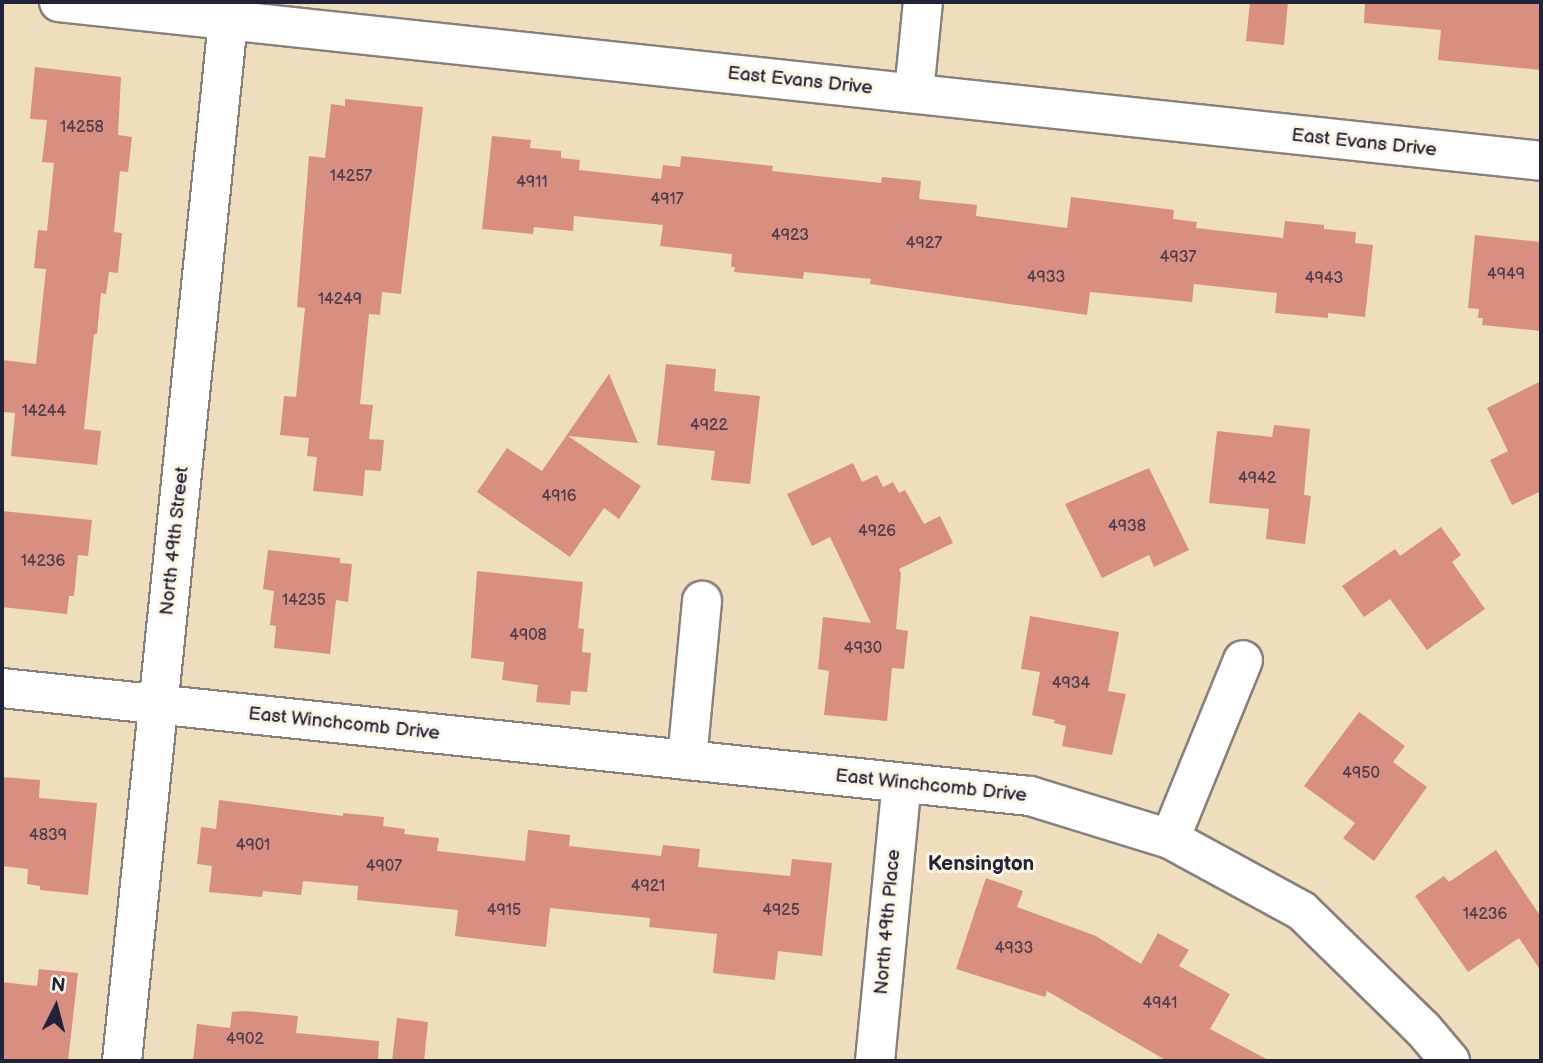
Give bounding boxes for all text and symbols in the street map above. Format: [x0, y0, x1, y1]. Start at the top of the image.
street label: East Evans Drive [726, 62, 874, 100]
house number: 14258 [60, 118, 104, 138]
street label: East Evans Drive [1290, 124, 1438, 162]
house number: 14257 [330, 167, 372, 187]
house number: 4911 [516, 173, 548, 193]
house number: 4917 [650, 190, 684, 210]
house number: 4923 [771, 226, 809, 246]
house number: 4927 [906, 234, 942, 254]
house number: 4937 [1160, 248, 1196, 268]
house number: 4949 [1487, 265, 1525, 285]
house number: 4933 [1027, 268, 1065, 288]
house number: 4943 [1305, 269, 1343, 289]
house number: 14249 [318, 290, 362, 310]
house number: 14244 [22, 402, 66, 422]
house number: 4922 [690, 416, 728, 436]
street label: North 49th Street [156, 465, 194, 617]
house number: 4942 [1238, 469, 1276, 489]
house number: 4916 [542, 487, 576, 507]
house number: 4938 [1108, 517, 1146, 537]
house number: 4926 [858, 522, 896, 542]
house number: 14236 [21, 552, 65, 572]
house number: 14235 [282, 591, 326, 611]
house number: 4908 [509, 626, 547, 646]
house number: 4930 [844, 639, 882, 659]
house number: 4934 [1052, 674, 1090, 694]
street label: East Winchcomb Drive [247, 703, 441, 745]
house number: 4950 [1342, 764, 1380, 784]
street label: East Winchcomb Drive [834, 765, 1028, 807]
house number: 4839 [29, 826, 67, 846]
house number: 4901 [236, 836, 270, 856]
street label: North 49th Place [870, 848, 906, 996]
district label: Kensington [928, 851, 1034, 877]
house number: 4907 [366, 857, 402, 877]
house number: 4921 [631, 877, 665, 897]
house number: 4915 [487, 901, 521, 921]
house number: 4925 [762, 901, 800, 921]
house number: 14236 [1463, 905, 1507, 925]
house number: 4933 [995, 939, 1033, 959]
north arrow [21, 972, 91, 1042]
text: N [50, 973, 67, 998]
house number: 4941 [1143, 994, 1177, 1014]
house number: 4902 [226, 1030, 264, 1050]

